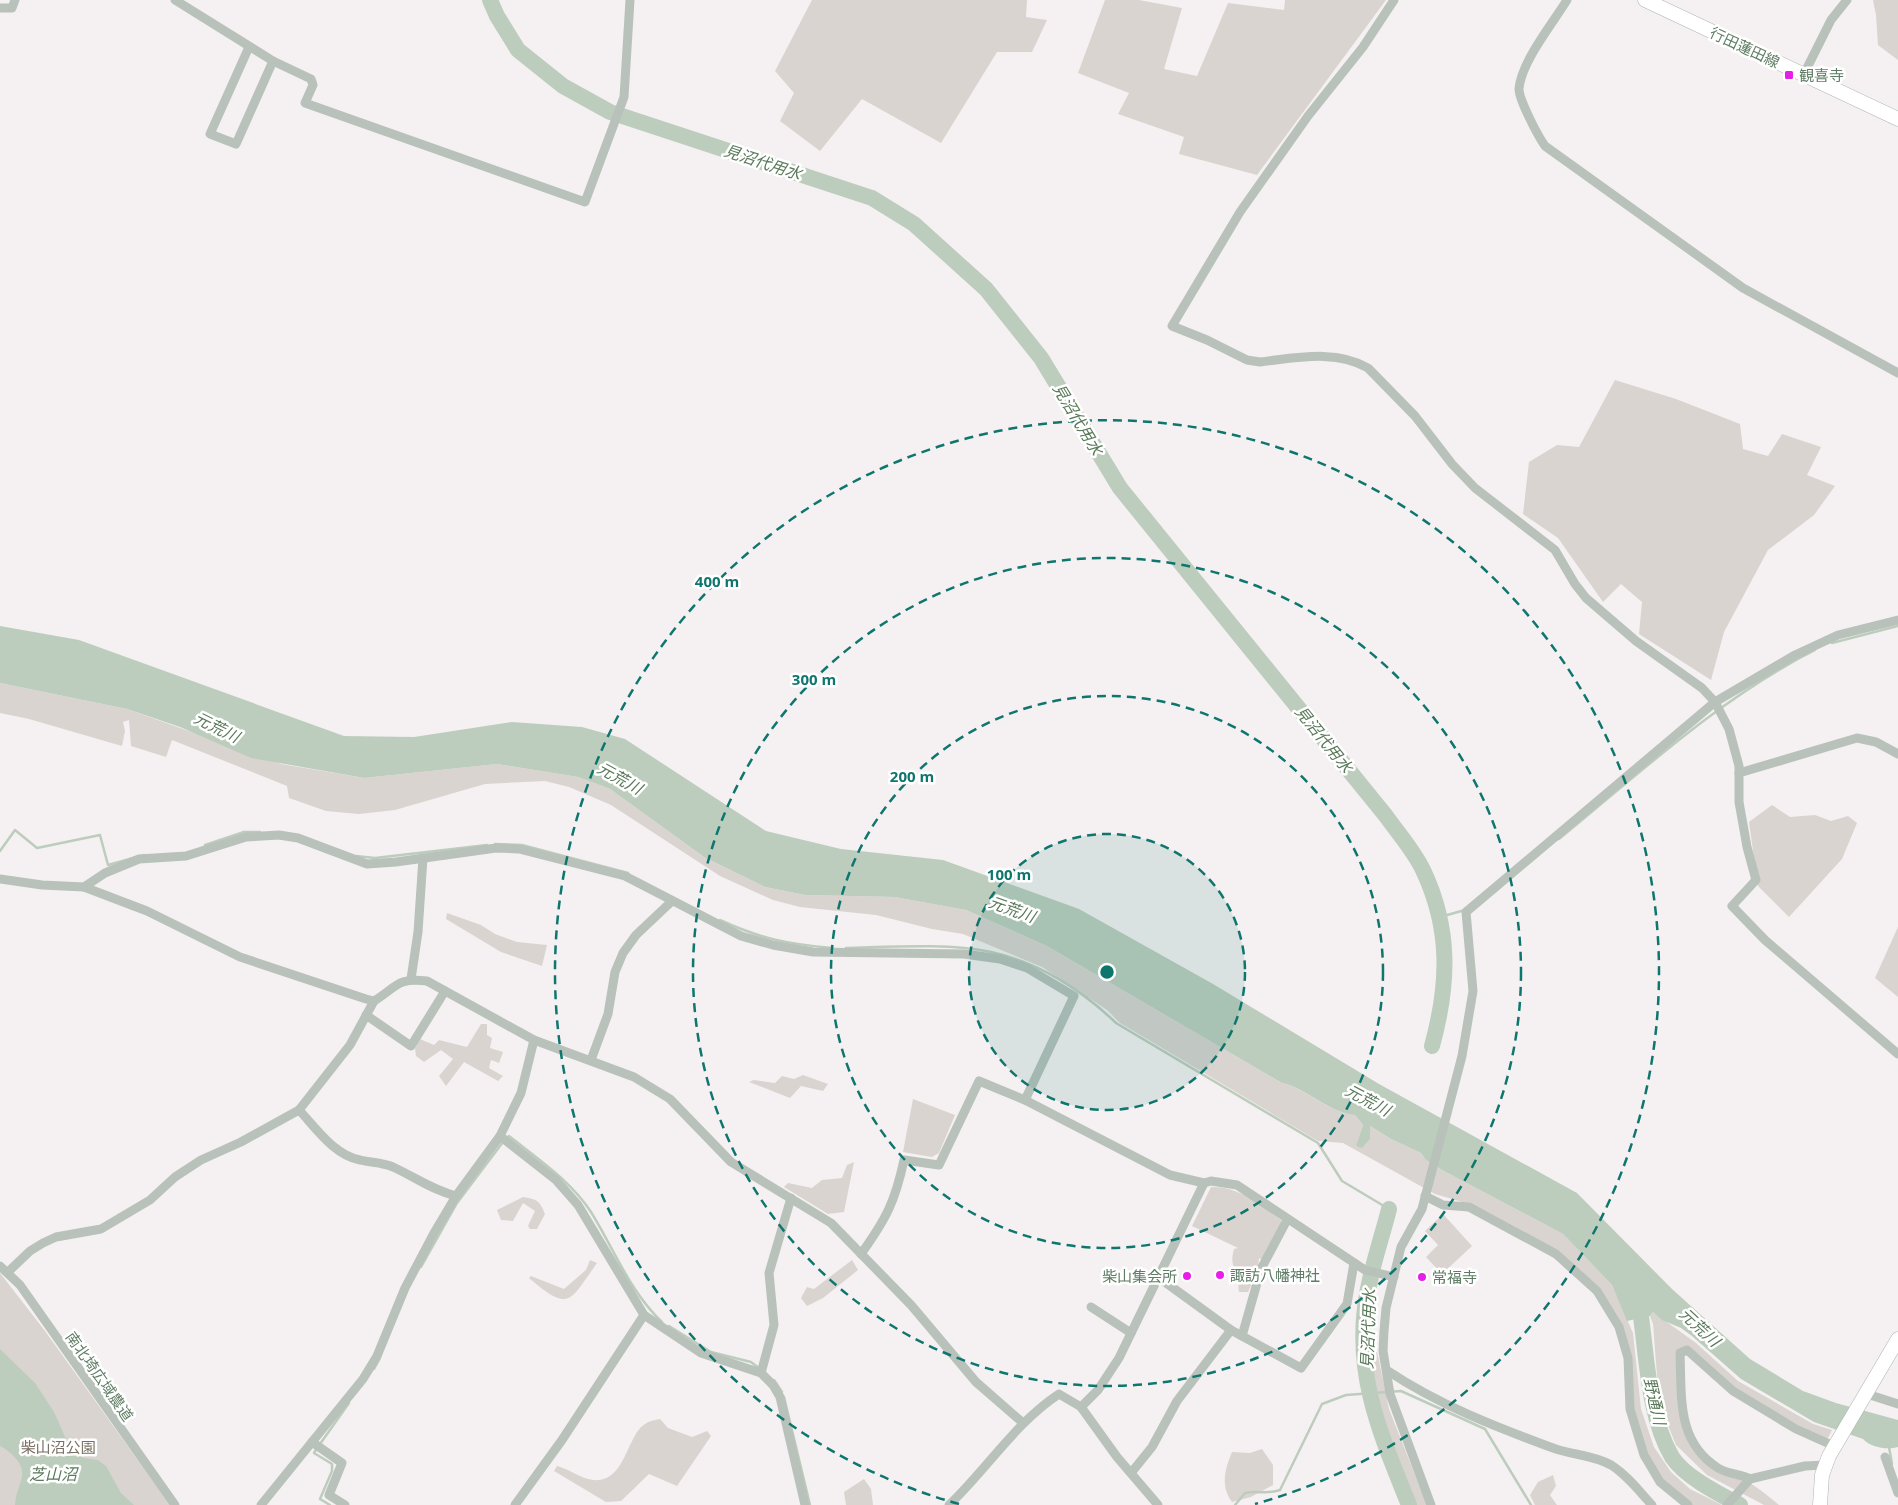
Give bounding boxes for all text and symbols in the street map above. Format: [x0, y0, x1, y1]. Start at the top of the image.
street label: 行田蓮田線 [1707, 22, 1783, 72]
place label: 観喜寺 [1799, 65, 1844, 85]
marker: 観喜寺 [1783, 69, 1795, 81]
water label: 見沼代用水 [722, 139, 806, 185]
water label: 見沼代用水 [1048, 379, 1109, 461]
text: 400 m [695, 571, 739, 591]
text: 300 m [792, 669, 836, 689]
water label: 見沼代用水 [1290, 701, 1359, 779]
water label: 元荒川 [191, 707, 245, 748]
water label: 元荒川 [594, 757, 648, 800]
text: 200 m [890, 766, 934, 786]
text: 100 m [987, 864, 1031, 884]
water label: 元荒川 [986, 890, 1040, 928]
centre of rings [1098, 963, 1116, 981]
water label: 元荒川 [1342, 1079, 1396, 1122]
place label: 諏訪八幡神社 [1230, 1265, 1320, 1285]
place label: 柴山集会所 [1102, 1266, 1177, 1286]
place label: 常福寺 [1432, 1267, 1477, 1287]
marker: 諏訪八幡神社 [1214, 1269, 1226, 1281]
marker: 柴山集会所 [1181, 1270, 1193, 1282]
marker: 常福寺 [1416, 1271, 1428, 1283]
water label: 見沼代用水 [1356, 1287, 1380, 1369]
water label: 元荒川 [1675, 1303, 1727, 1353]
street label: 南北埼広域農道 [62, 1327, 138, 1425]
water label: 野通川 [1639, 1375, 1672, 1429]
park label: 柴山沼公園 [20, 1437, 96, 1457]
water label: 芝山沼 [29, 1463, 79, 1485]

